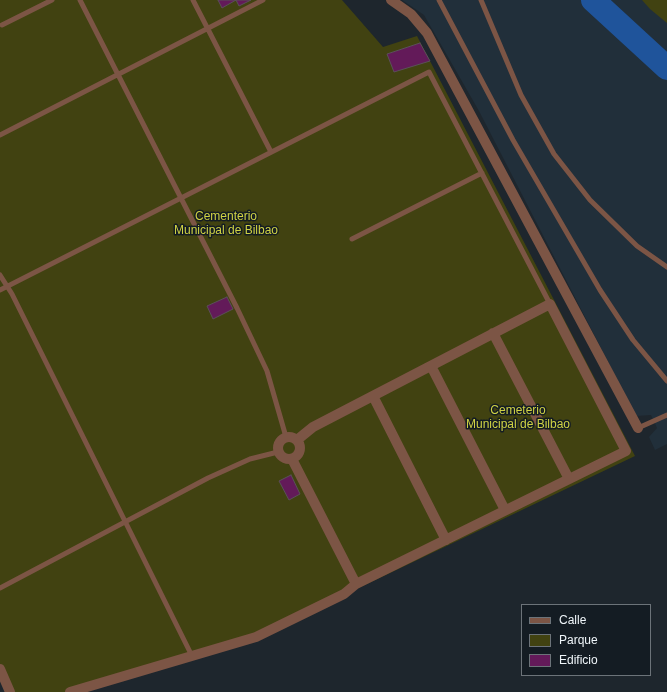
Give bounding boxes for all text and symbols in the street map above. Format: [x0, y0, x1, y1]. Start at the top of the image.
park label: Cementerio Municipal de Bilbao [174, 210, 278, 238]
park label: Cemeterio Municipal de Bilbao [466, 404, 570, 432]
legend [521, 604, 651, 676]
text: Calle [559, 613, 586, 627]
text: Parque [559, 633, 598, 647]
text: Edificio [559, 653, 598, 667]

